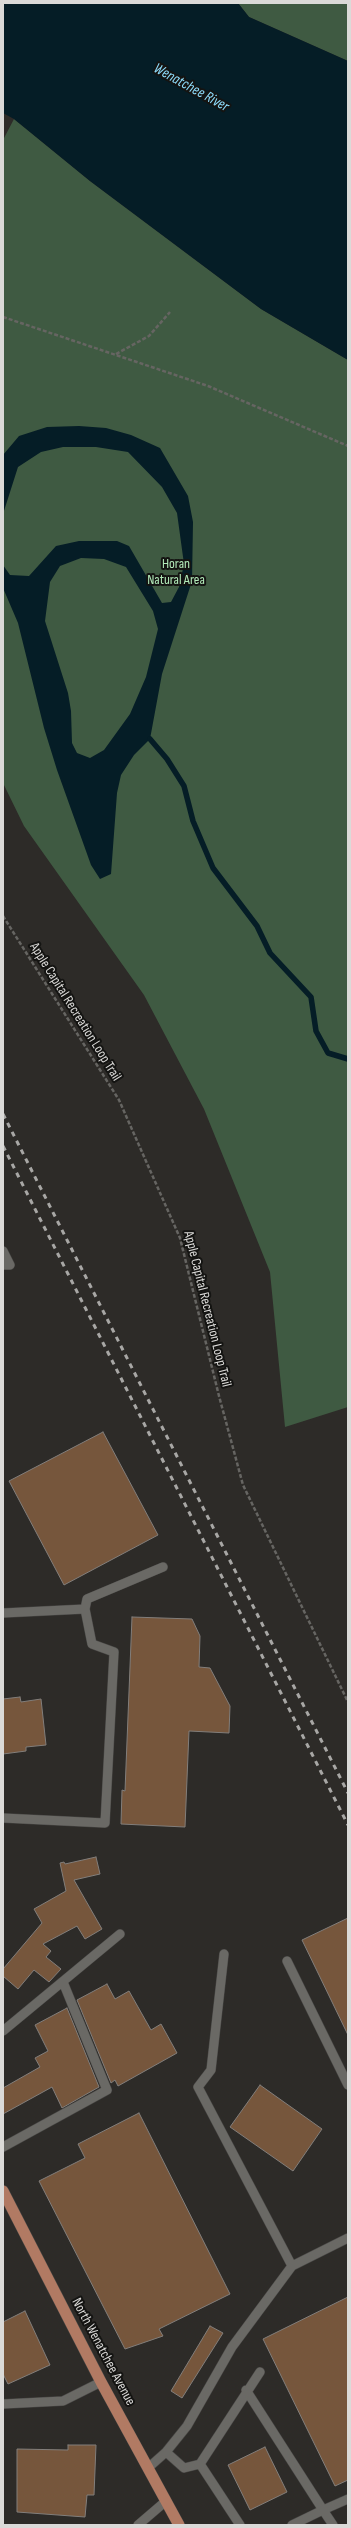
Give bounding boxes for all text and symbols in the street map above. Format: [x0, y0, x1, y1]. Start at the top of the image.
water label: Wenatchee River [150, 60, 232, 116]
park label: Horan Natural Area [147, 556, 205, 588]
street label: Apple Capital Recreation Loop Trail [26, 940, 124, 1084]
street label: Apple Capital Recreation Loop Trail [180, 1229, 234, 1389]
street label: North Wenatchee Avenue [68, 2296, 138, 2408]

